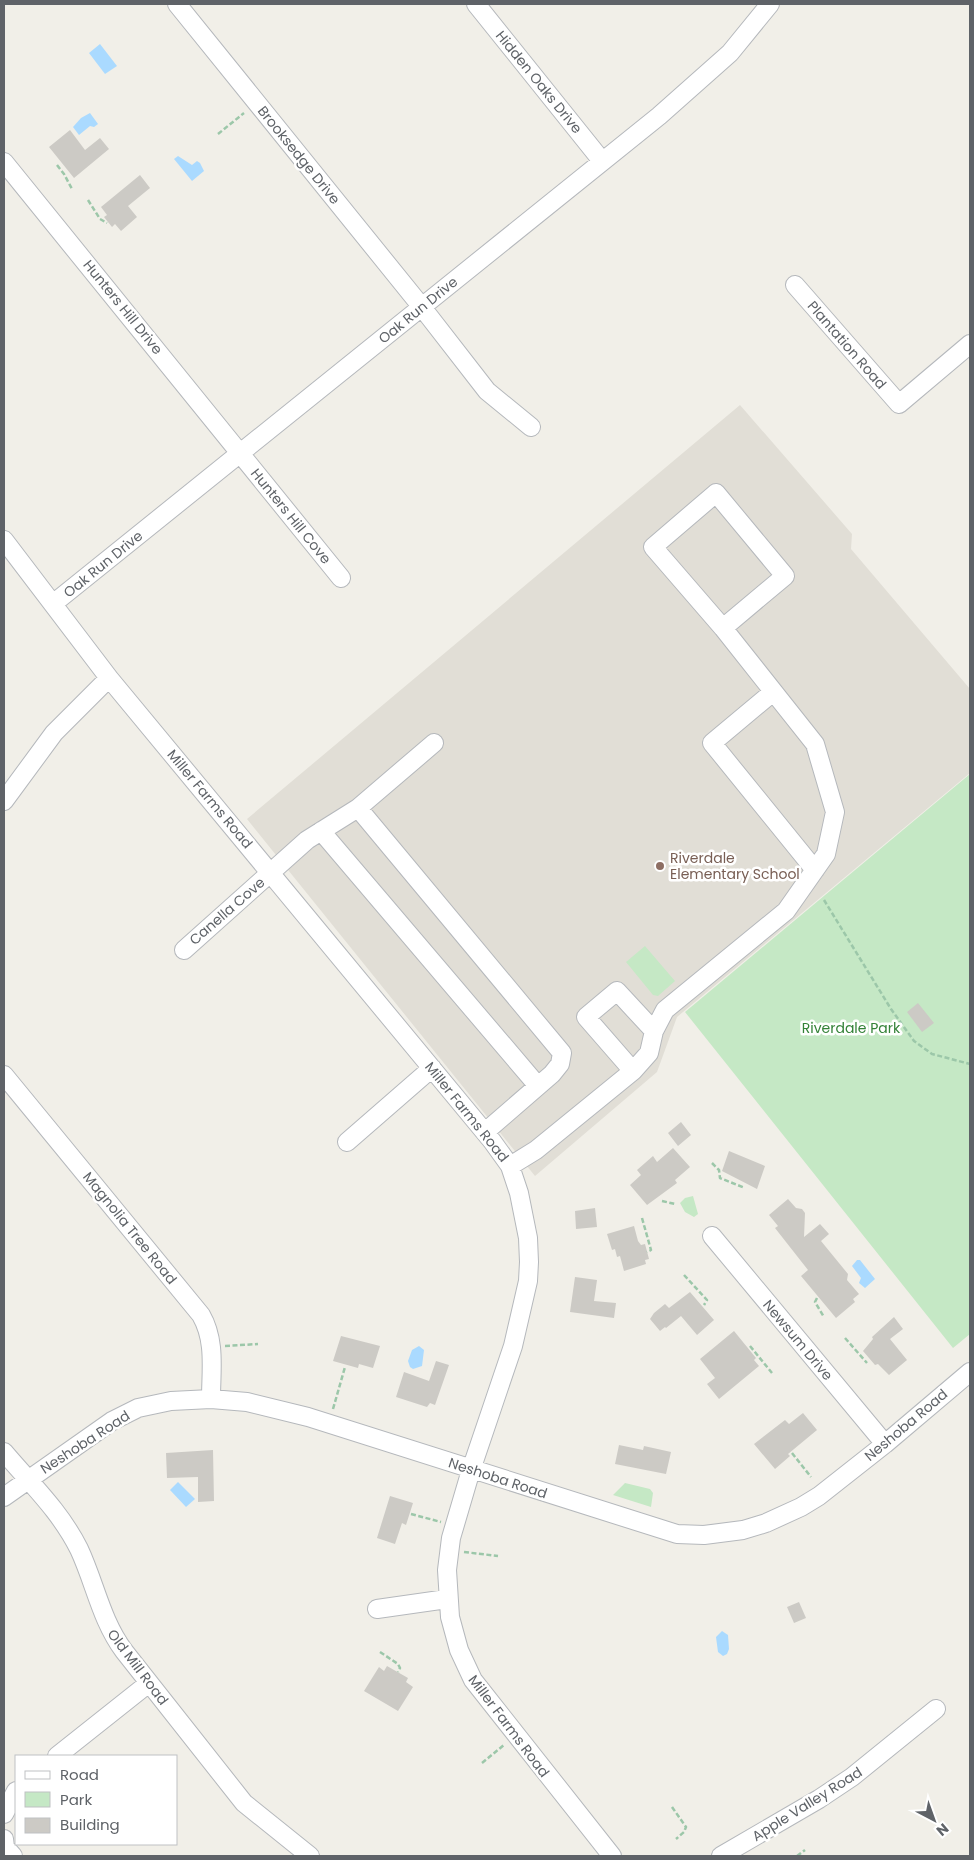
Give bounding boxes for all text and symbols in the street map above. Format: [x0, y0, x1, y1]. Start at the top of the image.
street label: Hidden Oaks Drive [491, 26, 587, 138]
street label: Brooksedge Drive [253, 102, 345, 209]
street label: Hunters Hill Drive [79, 255, 168, 359]
street label: Oak Run Drive [374, 272, 462, 348]
street label: Plantation Road [803, 296, 891, 394]
street label: Hunters Hill Cove [246, 464, 336, 568]
street label: Oak Run Drive [59, 526, 147, 602]
street label: Miller Farms Road [163, 745, 257, 853]
place label: Riverdale Elementary School [670, 848, 800, 884]
marker: Riverdale Elementary School [654, 860, 666, 872]
street label: Canella Cove [185, 872, 269, 949]
park label: Riverdale Park [802, 1018, 901, 1038]
street label: Miller Farms Road [420, 1058, 514, 1166]
street label: Magnolia Tree Road [78, 1168, 182, 1288]
street label: Newsum Drive [758, 1295, 838, 1385]
street label: Neshoba Road [860, 1384, 952, 1466]
street label: Neshoba Road [36, 1406, 134, 1478]
street label: Neshoba Road [446, 1453, 550, 1503]
street label: Old Mill Road [103, 1625, 173, 1709]
street label: Miller Farms Road [464, 1671, 554, 1781]
legend [15, 1755, 178, 1845]
street label: Apple Valley Road [748, 1762, 866, 1846]
text: Road [60, 1764, 99, 1785]
text: Park [60, 1789, 92, 1810]
north arrow [909, 1795, 959, 1845]
text: Building [60, 1814, 120, 1835]
text: N [932, 1819, 953, 1841]

